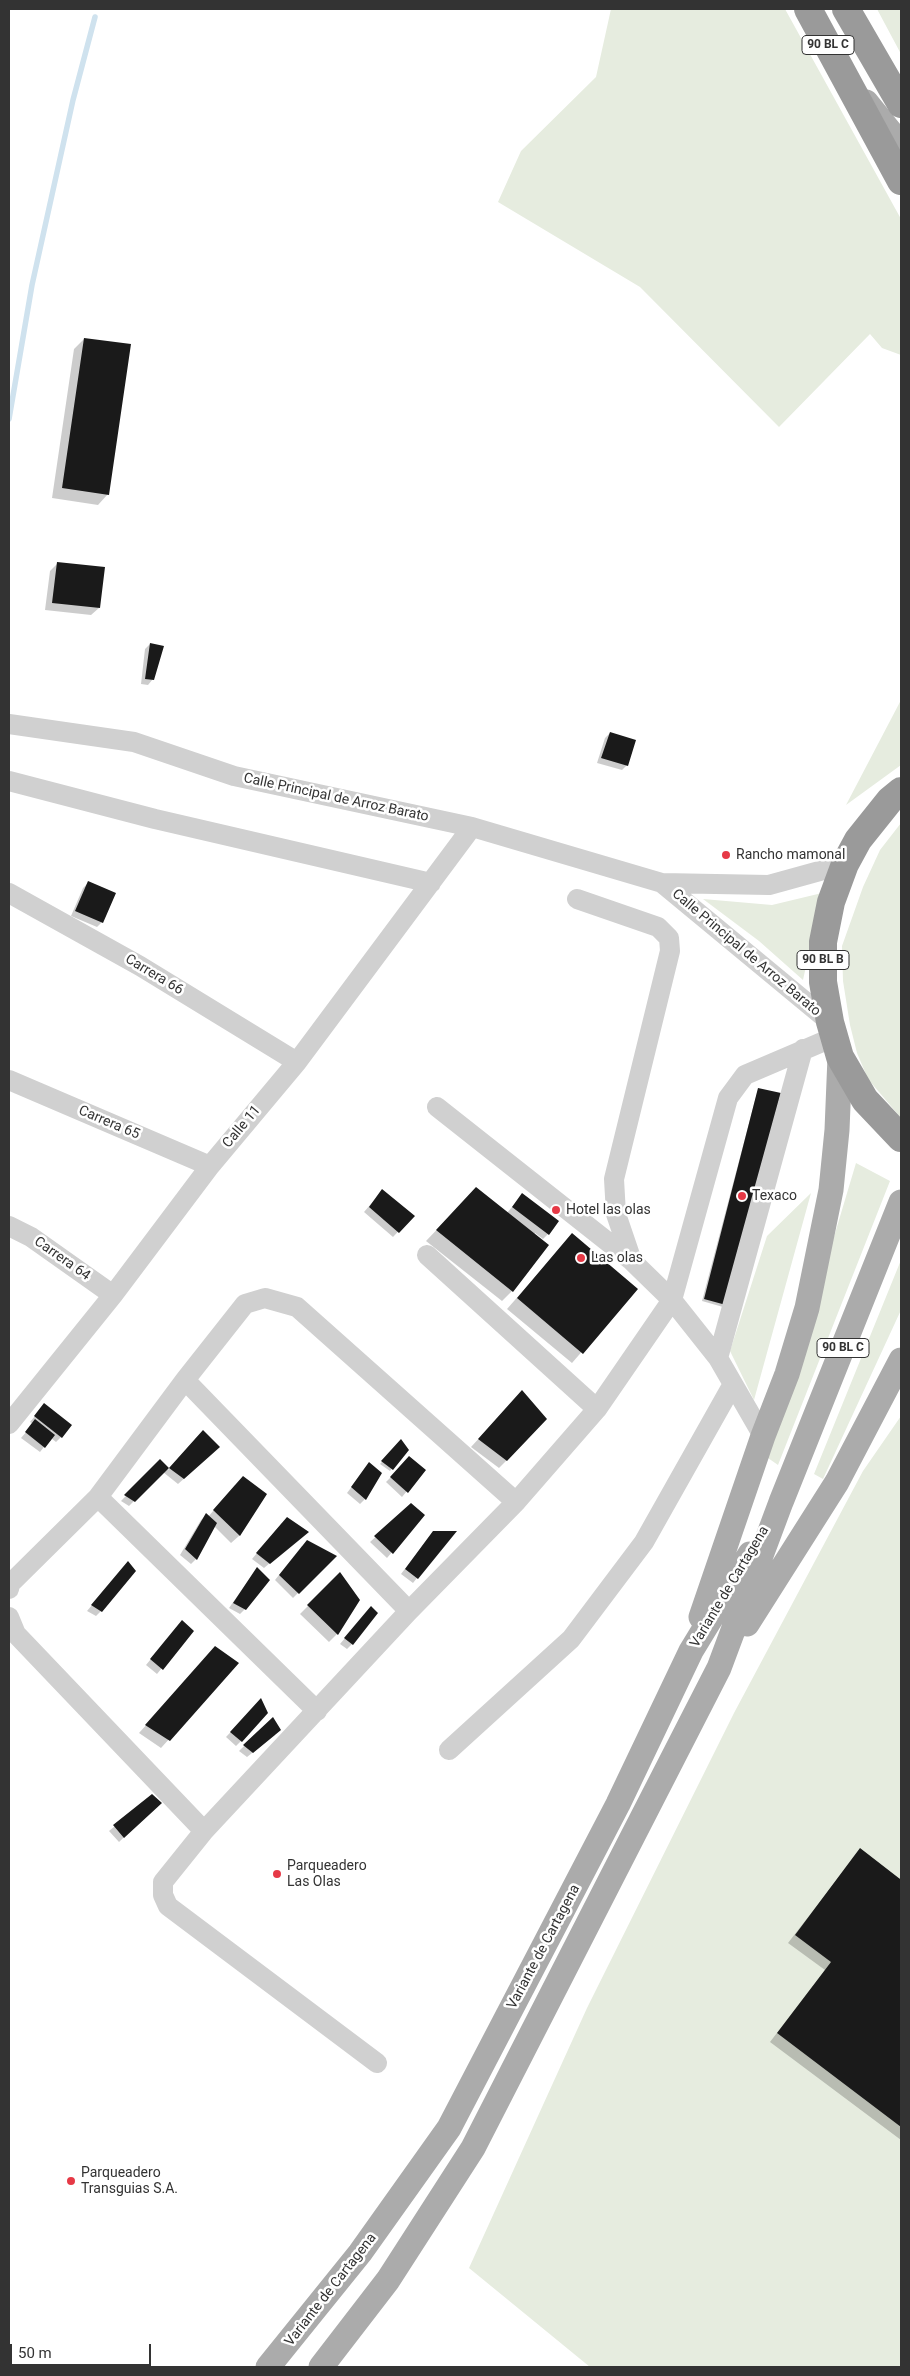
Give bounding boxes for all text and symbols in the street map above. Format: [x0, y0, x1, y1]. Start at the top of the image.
road number: 90 BL C [802, 36, 854, 54]
street label: Calle Principal de Arroz Barato [242, 770, 430, 826]
place label: Rancho mamonal [736, 847, 845, 863]
marker: Rancho mamonal [720, 849, 732, 861]
street label: Calle Principal de Arroz Barato [668, 886, 824, 1020]
road number: 90 BL B [797, 950, 849, 970]
street label: Carrera 66 [122, 951, 186, 999]
street label: Calle 11 [219, 1102, 265, 1152]
street label: Carrera 65 [76, 1103, 142, 1143]
place label: Texaco [752, 1188, 797, 1204]
marker: Texaco [736, 1190, 748, 1202]
place label: Hotel las olas [566, 1202, 651, 1218]
marker: Hotel las olas [550, 1204, 562, 1216]
street label: Carrera 64 [31, 1234, 93, 1284]
place label: Las olas [591, 1250, 643, 1266]
marker: Las olas [575, 1252, 587, 1264]
road number: 90 BL C [817, 1339, 869, 1358]
street label: Variante de Cartagena [687, 1523, 773, 1651]
place label: Parqueadero Las Olas [287, 1858, 367, 1890]
marker: Parqueadero Las Olas [271, 1868, 283, 1880]
street label: Variante de Cartagena [504, 1882, 584, 2012]
place label: Parqueadero Transguias S.A. [81, 2165, 178, 2198]
marker: Parqueadero Transguias S.A. [65, 2175, 77, 2187]
street label: Variante de Cartagena [282, 2230, 380, 2350]
scale bar [12, 2334, 154, 2366]
text: 50 m [18, 2344, 52, 2362]

